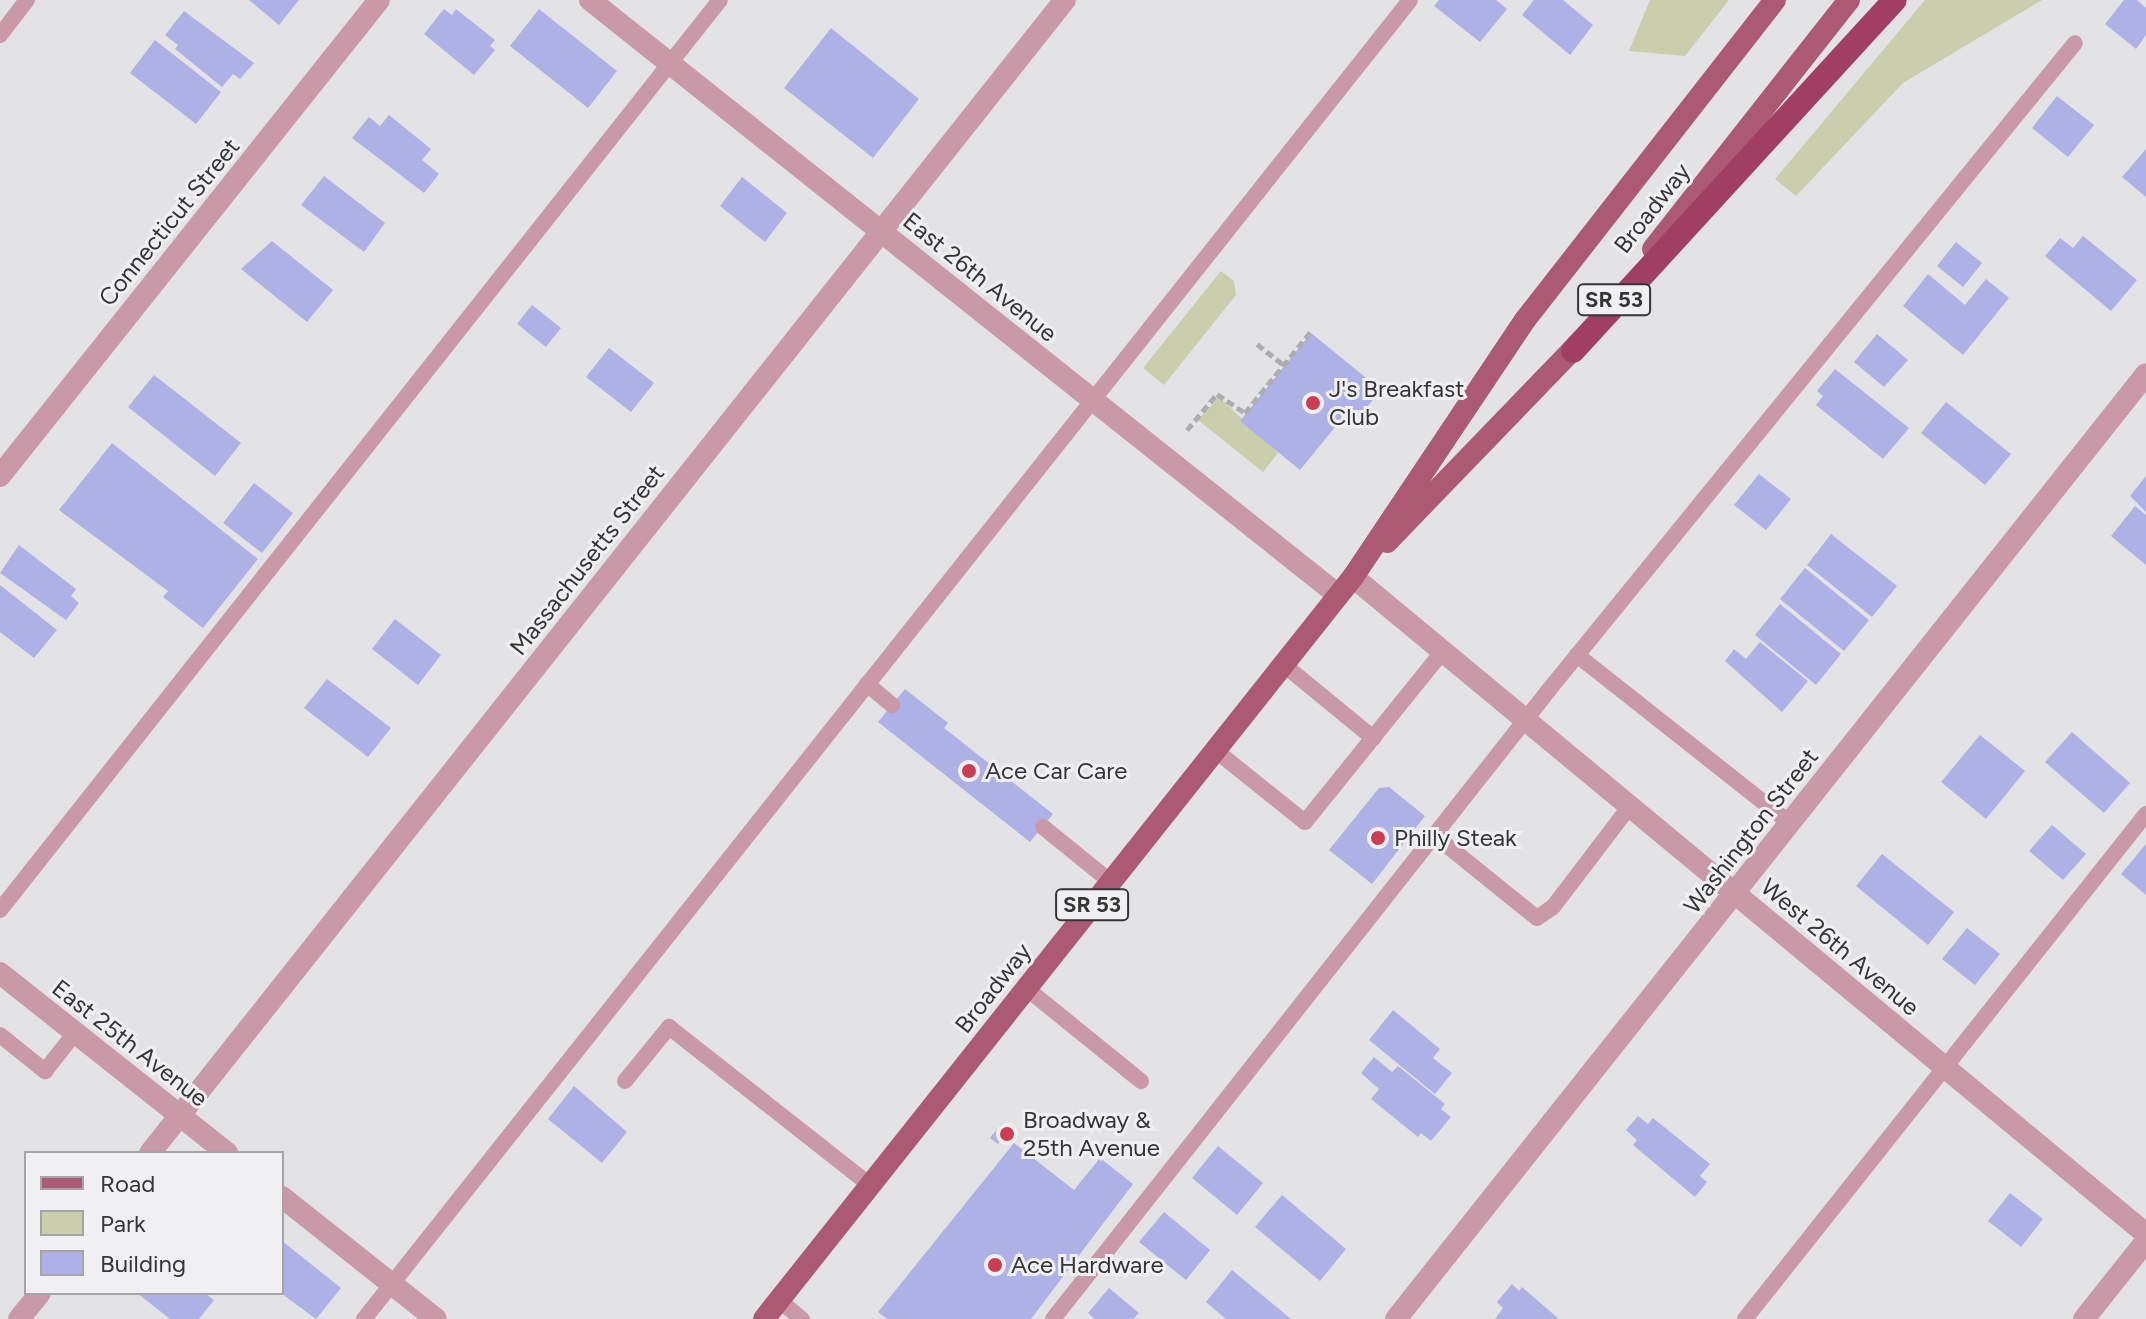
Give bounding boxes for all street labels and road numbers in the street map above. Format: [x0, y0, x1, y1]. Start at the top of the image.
street label: Connecticut Street [93, 132, 245, 312]
street label: Broadway [1608, 157, 1696, 259]
street label: East 26th Avenue [897, 206, 1063, 348]
road number: SR 53 [1576, 282, 1652, 318]
street label: Massachusetts Street [504, 459, 670, 661]
street label: Washington Street [1678, 743, 1824, 919]
street label: West 26th Avenue [1755, 872, 1925, 1022]
road number: SR 53 [1054, 887, 1130, 923]
street label: Broadway [949, 937, 1037, 1039]
street label: East 25th Avenue [47, 973, 213, 1113]

